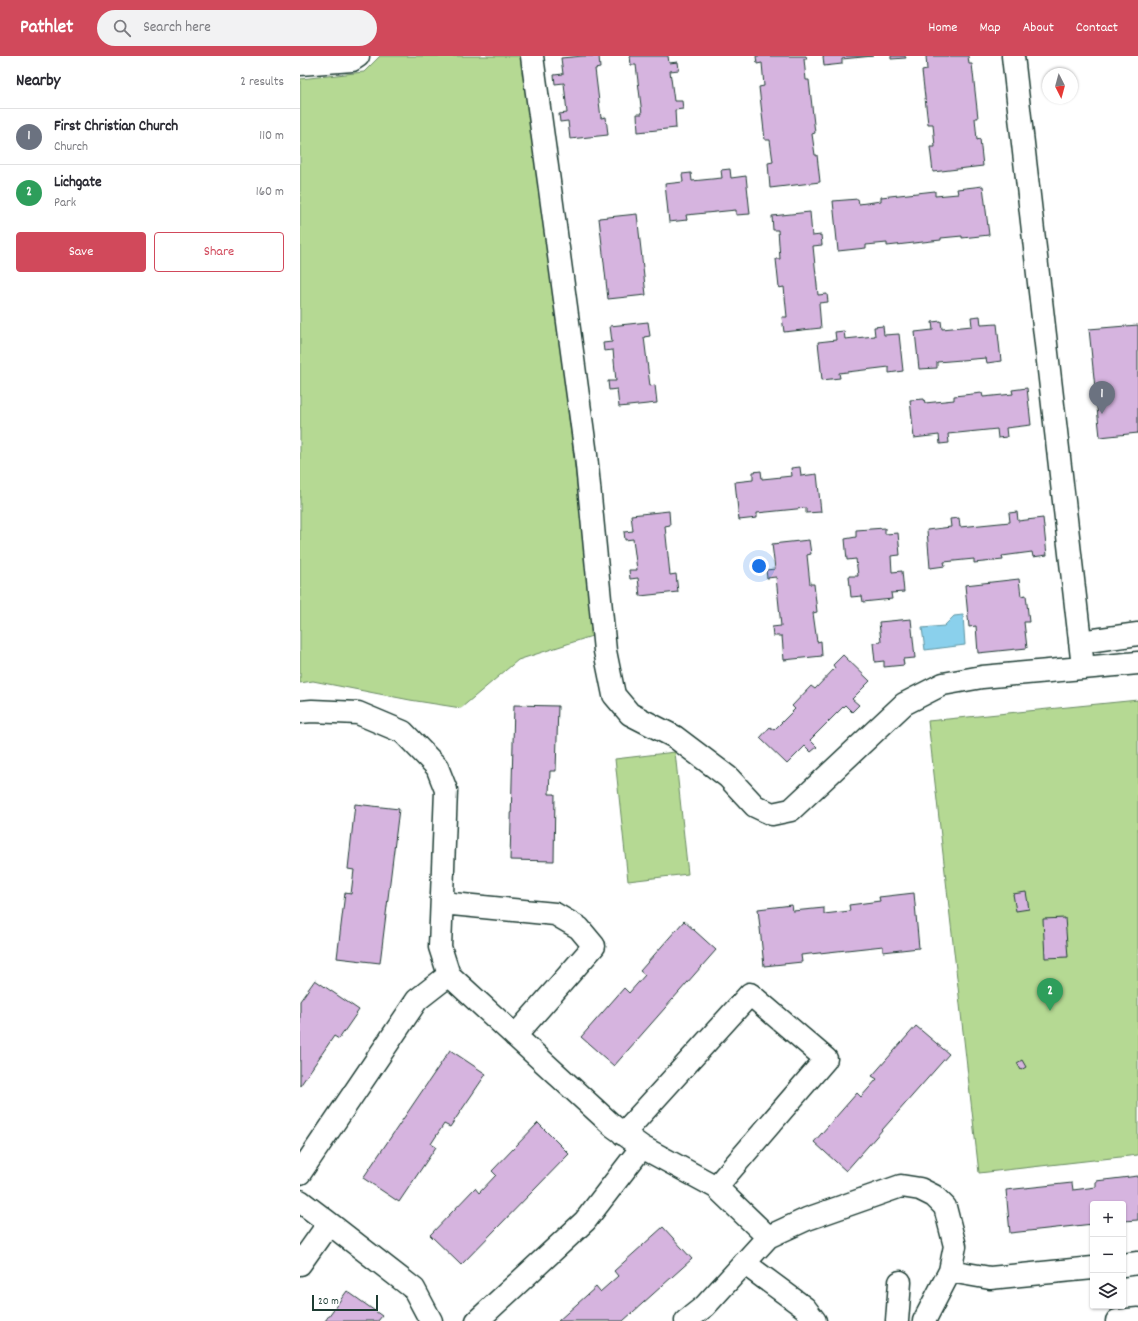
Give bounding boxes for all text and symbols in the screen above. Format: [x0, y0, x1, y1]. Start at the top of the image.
search box [97, 10, 377, 46]
text: Pathlet [20, 15, 73, 42]
icon: search [111, 17, 133, 39]
text: Search here [143, 17, 211, 39]
text: Home [928, 18, 957, 38]
text: Map [979, 18, 1001, 38]
text: About [1023, 18, 1054, 38]
text: Contact [1076, 18, 1118, 38]
north arrow [1042, 68, 1078, 104]
text: Nearby [16, 70, 60, 94]
text: 2 results [240, 73, 284, 92]
text: First Christian Church [54, 116, 178, 138]
text: 1 [28, 127, 30, 146]
text: 110 m [259, 127, 284, 146]
text: Church [54, 138, 88, 157]
text: Lichgate [54, 172, 102, 194]
text: 2 [26, 183, 32, 202]
text: 160 m [256, 183, 284, 202]
text: Park [54, 194, 76, 213]
button: Save [16, 232, 146, 272]
button: Share [154, 232, 284, 272]
pin: 1 [1089, 381, 1115, 414]
your location [749, 556, 769, 576]
pin: 2 [1037, 978, 1063, 1011]
map controls [1090, 1201, 1126, 1309]
button: + [1090, 1201, 1126, 1237]
button: − [1090, 1237, 1126, 1273]
button: layers [1090, 1273, 1126, 1309]
scale bar [312, 1293, 378, 1312]
text: 20 m [318, 1294, 339, 1310]

